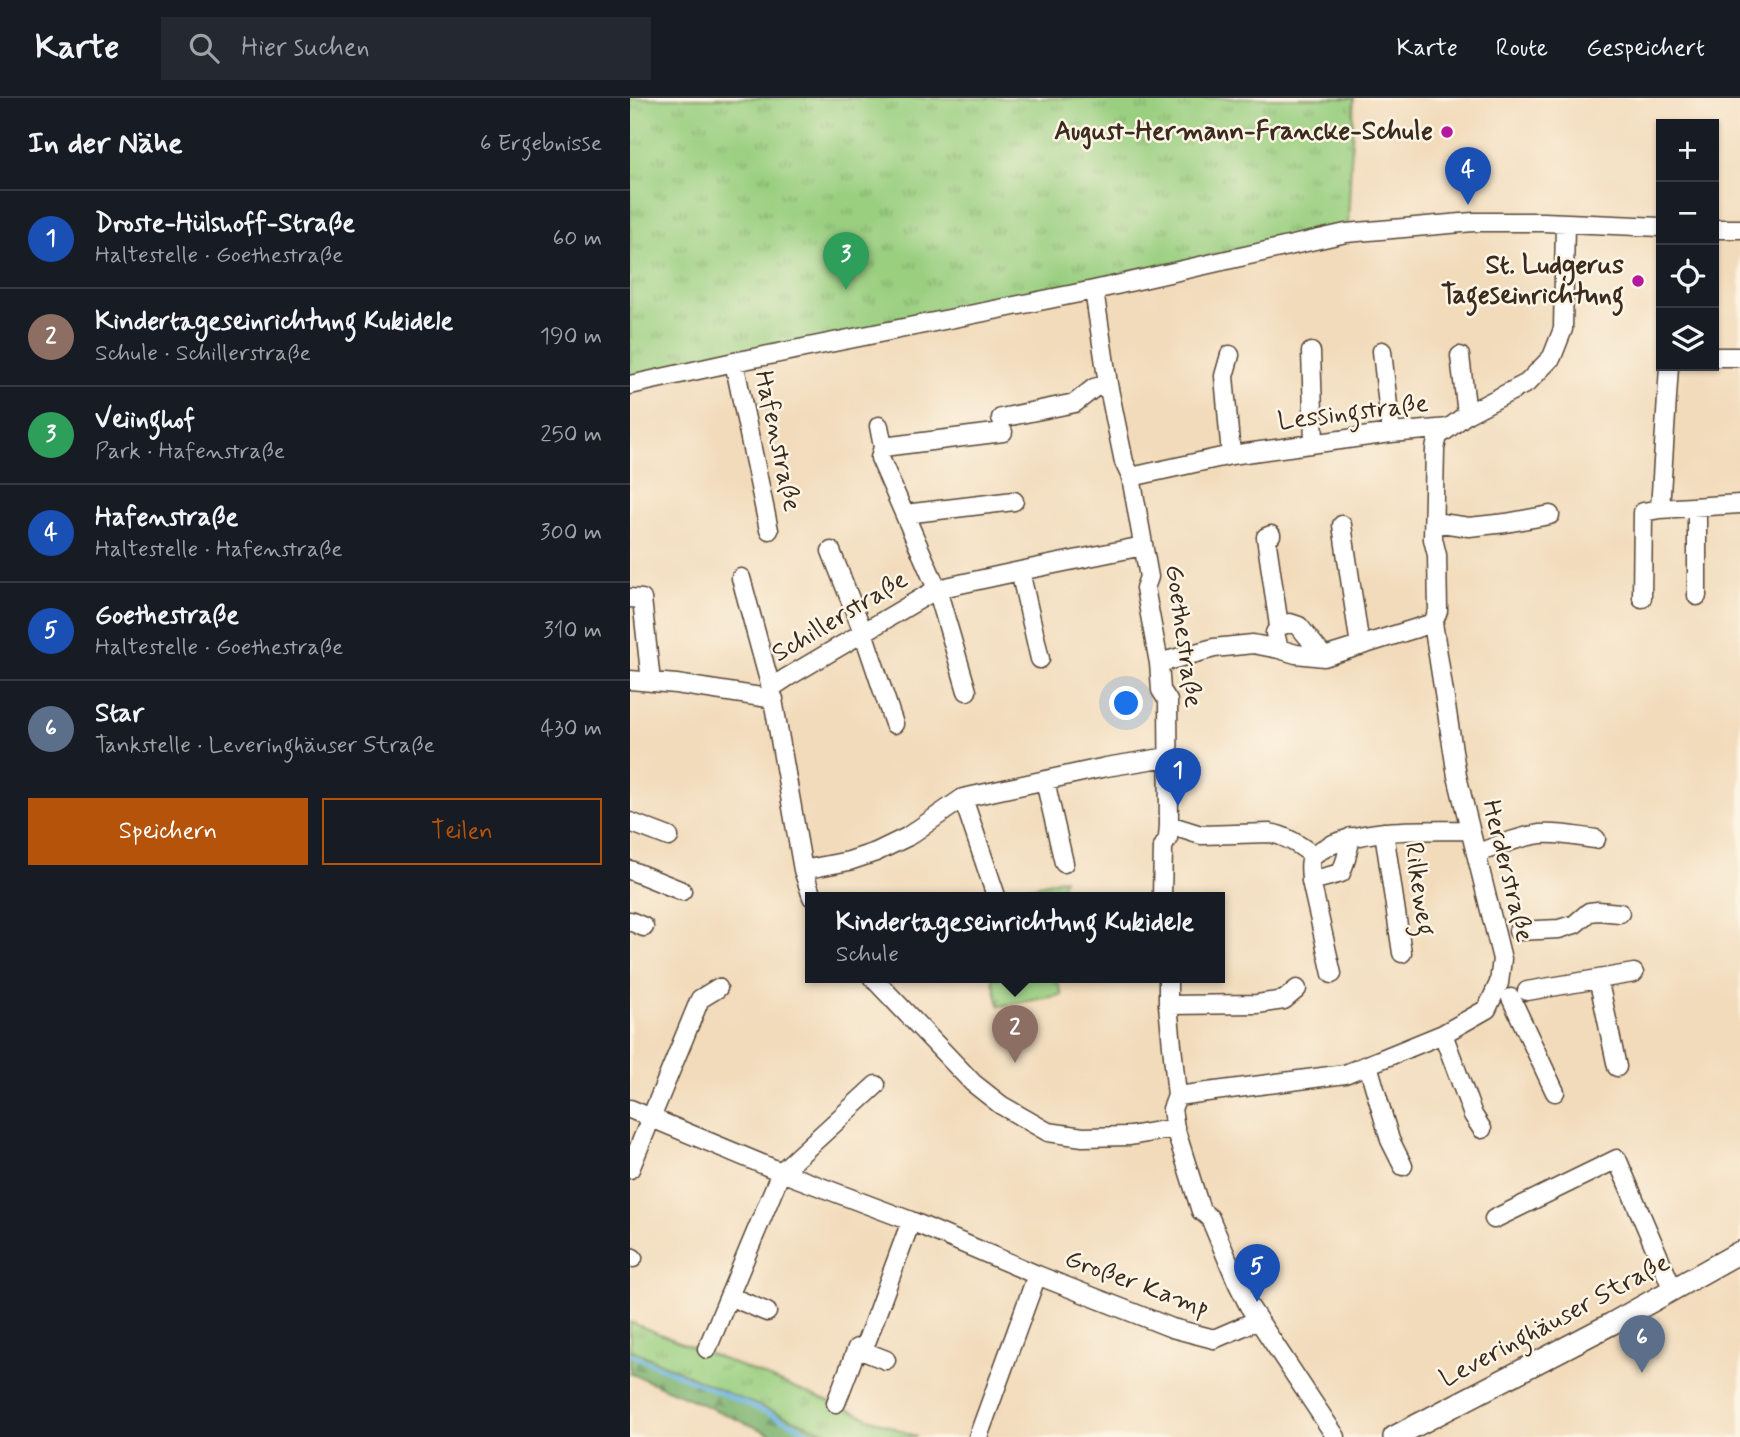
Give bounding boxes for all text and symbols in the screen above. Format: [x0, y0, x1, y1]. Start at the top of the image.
search box [161, 17, 651, 80]
text: Karte [35, 26, 119, 70]
icon: search [185, 29, 223, 67]
text: Hier suchen [241, 31, 370, 65]
text: Karte [1396, 33, 1458, 64]
text: Route [1496, 33, 1548, 64]
text: Gespeichert [1586, 33, 1705, 64]
place label: August-Hermann-Francke-Schule [1054, 115, 1433, 150]
map controls [1656, 119, 1719, 371]
button: + [1656, 119, 1719, 182]
text: In der Nähe [28, 124, 183, 163]
marker: August-Hermann-Francke-Schule [1439, 124, 1455, 140]
text: 6 Ergebnisse [480, 129, 602, 159]
pin: 4 [1445, 147, 1491, 205]
button: − [1656, 182, 1719, 245]
text: Droste-Hülshoff-Straße [95, 207, 355, 241]
text: 1 [46, 224, 56, 254]
text: 60 m [553, 224, 602, 254]
pin: 3 [823, 232, 869, 290]
text: Haltestelle · Goethestraße [95, 241, 343, 271]
button: locate [1656, 245, 1719, 308]
place label: St. Ludgerus Tageseinrichtung [1441, 249, 1624, 316]
marker: St. Ludgerus Tageseinrichtung [1630, 273, 1646, 289]
text: Kindertageseinrichtung Kukidele [95, 305, 453, 339]
button: layers [1656, 308, 1719, 371]
text: 2 [45, 322, 57, 352]
text: 190 m [540, 322, 602, 352]
text: Schule · Schillerstraße [95, 339, 311, 369]
street label: Hafenstraße [745, 367, 809, 515]
street label: Lessingstraße [1276, 387, 1431, 442]
text: Veiinghof [95, 403, 195, 437]
text: 3 [46, 420, 56, 450]
text: 250 m [540, 420, 602, 450]
text: Park · Hafenstraße [95, 437, 285, 467]
text: Hafenstraße [95, 501, 238, 535]
text: 4 [44, 518, 58, 548]
text: 300 m [540, 518, 602, 548]
text: Haltestelle · Hafenstraße [95, 535, 343, 565]
street label: Goethestraße [1156, 562, 1210, 710]
street label: Schillerstraße [766, 563, 914, 671]
text: Goethestraße [95, 599, 239, 633]
text: 5 [44, 616, 58, 646]
text: 310 m [543, 616, 602, 646]
text: Haltestelle · Goethestraße [95, 633, 343, 663]
your location [1109, 686, 1143, 720]
text: Star [95, 697, 144, 731]
text: 6 [45, 714, 57, 744]
text: 430 m [541, 714, 602, 744]
text: Tankstelle · Leveringhäuser Straße [95, 731, 435, 761]
pin: 1 [1155, 748, 1201, 806]
street label: Herderstraße [1473, 796, 1541, 946]
button: Speichern [28, 798, 308, 865]
button: Teilen [322, 798, 602, 865]
street label: Rilkeweg [1393, 840, 1442, 939]
popup [805, 892, 1225, 983]
text: Kindertageseinrichtung Kukidele [836, 906, 1194, 940]
text: Schule [836, 940, 899, 970]
pin: 2 [992, 1005, 1038, 1063]
street label: Großer Kamp [1060, 1242, 1214, 1326]
pin: 5 [1234, 1244, 1280, 1302]
street label: Leveringhäuser Straße [1434, 1246, 1678, 1399]
pin: 6 [1619, 1315, 1665, 1373]

